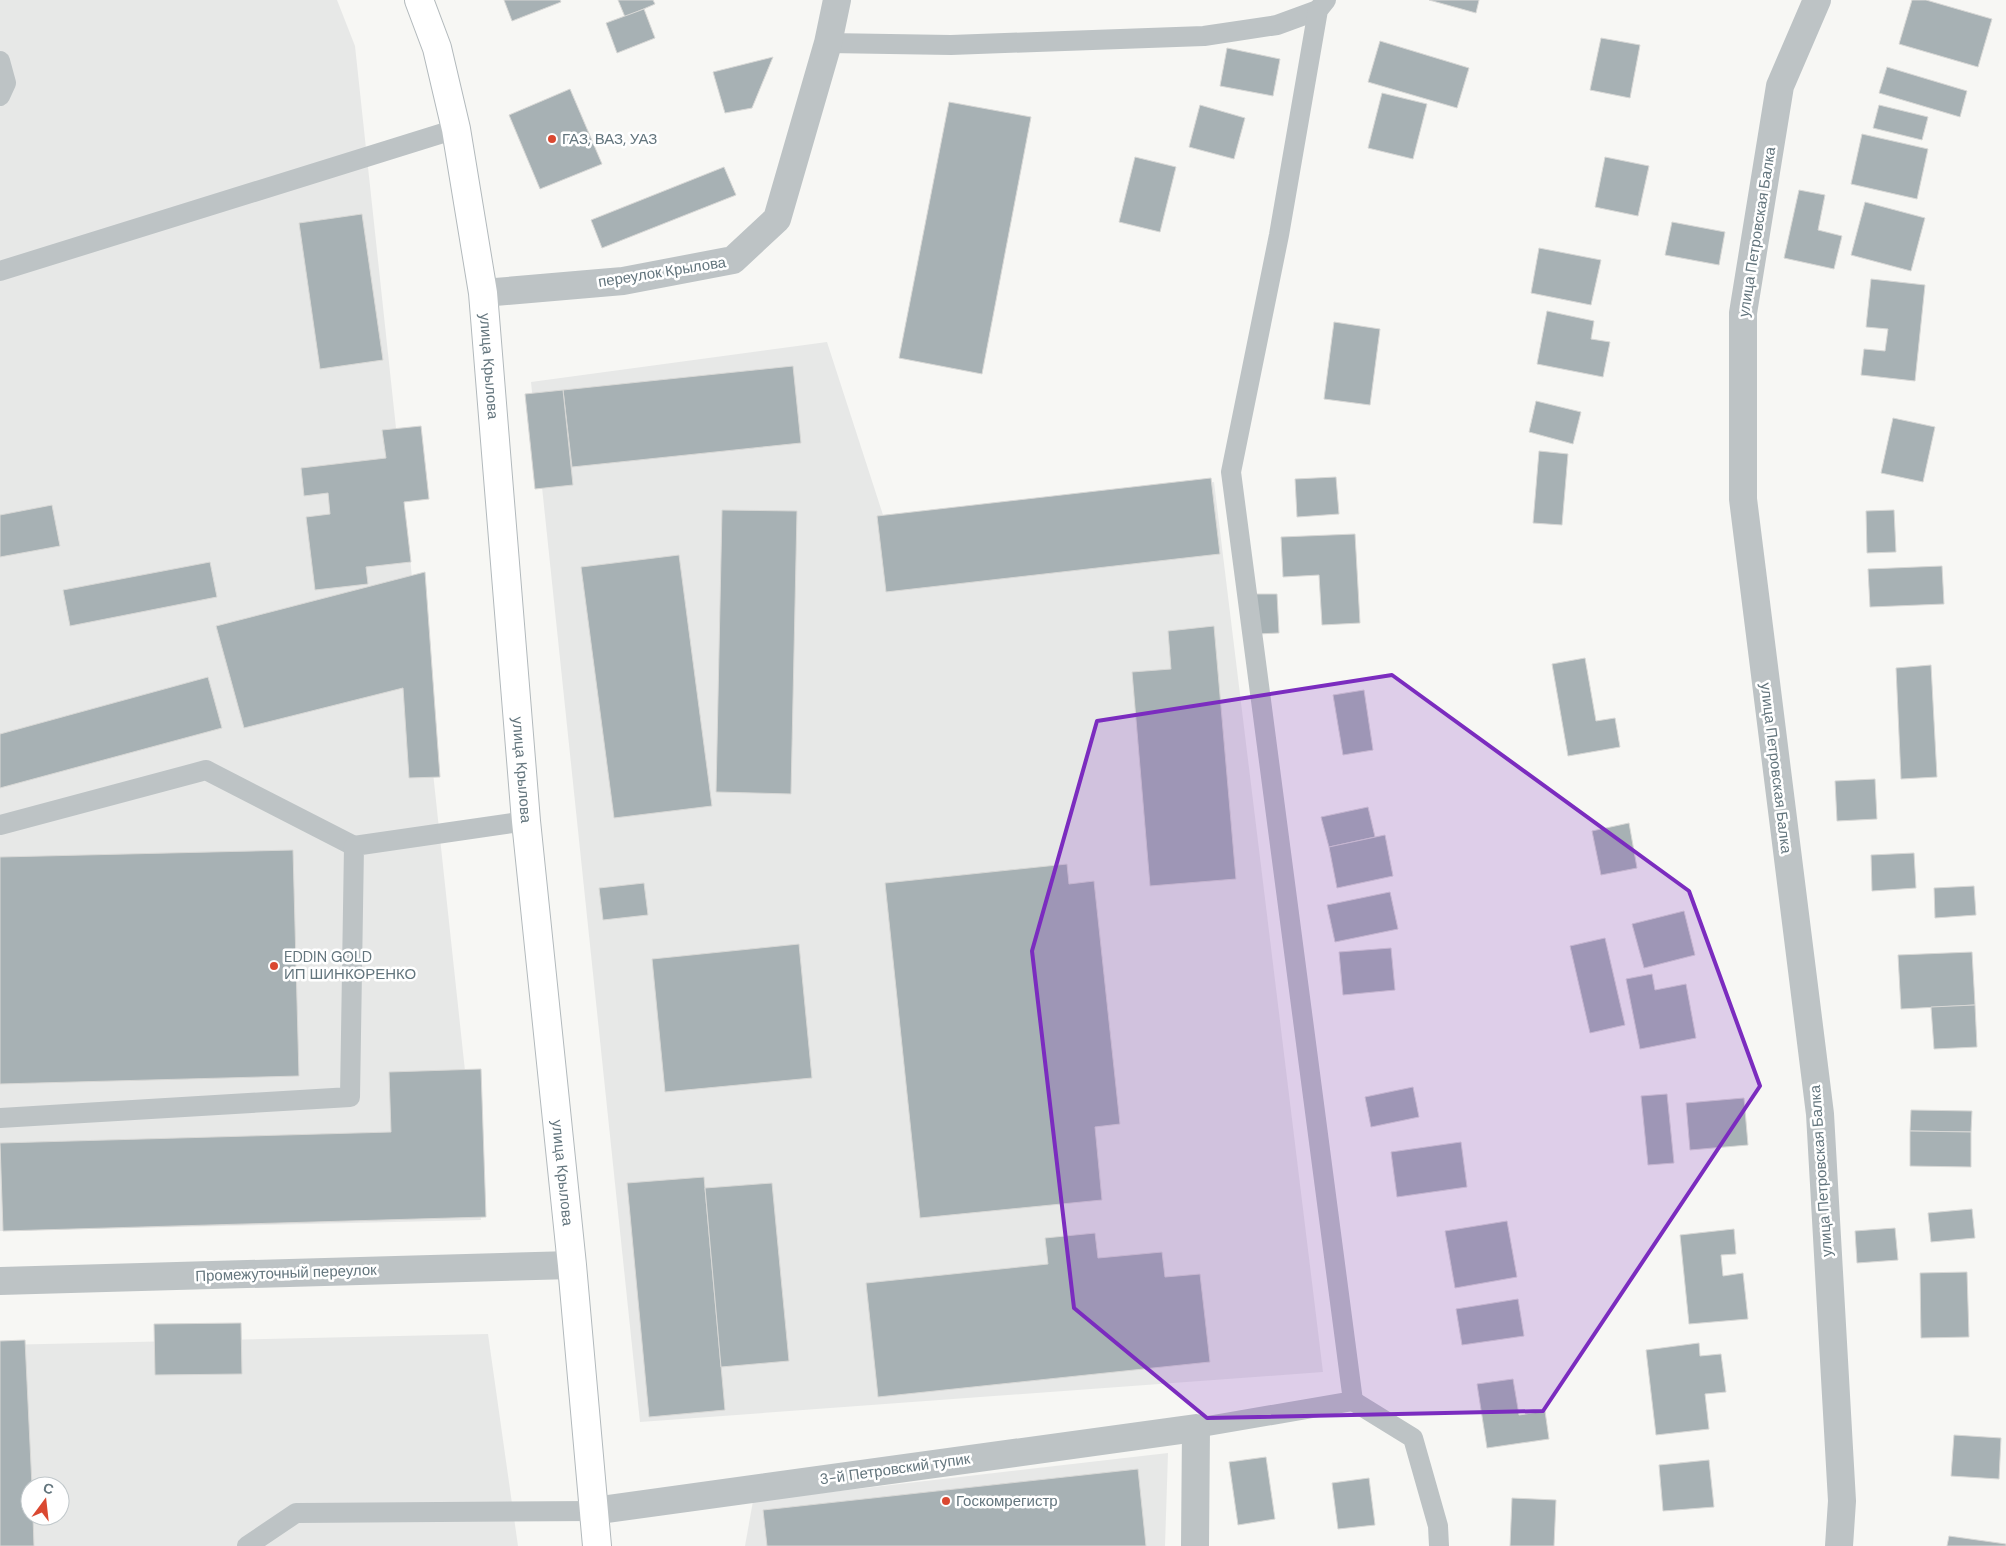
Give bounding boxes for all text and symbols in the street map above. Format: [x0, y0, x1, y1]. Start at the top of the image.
place label: ГАЗ, ВАЗ, УАЗ [562, 129, 657, 149]
marker: ГАЗ, ВАЗ, УАЗ [546, 133, 558, 145]
street label: улица Петровская Балка [1734, 145, 1780, 319]
street label: переулок Крылова [597, 252, 728, 292]
street label: улица Крылова [475, 312, 503, 421]
street label: улица Петровская Балка [1756, 681, 1796, 855]
street label: улица Крылова [508, 716, 536, 824]
place label: EDDIN GOLD ИП ШИНКОРЕНКО [284, 947, 416, 984]
marker: EDDIN GOLD ИП ШИНКОРЕНКО [268, 960, 280, 972]
street label: улица Петровская Балка [1805, 1084, 1837, 1258]
street label: улица Крылова [547, 1119, 578, 1227]
street label: Промежуточный переулок [195, 1260, 378, 1286]
street label: 3-й Петровский тупик [818, 1448, 972, 1489]
north arrow [20, 1476, 70, 1526]
text: С [41, 1478, 56, 1498]
place label: Госкомрегистр [956, 1491, 1058, 1511]
marker: Госкомрегистр [940, 1495, 952, 1507]

